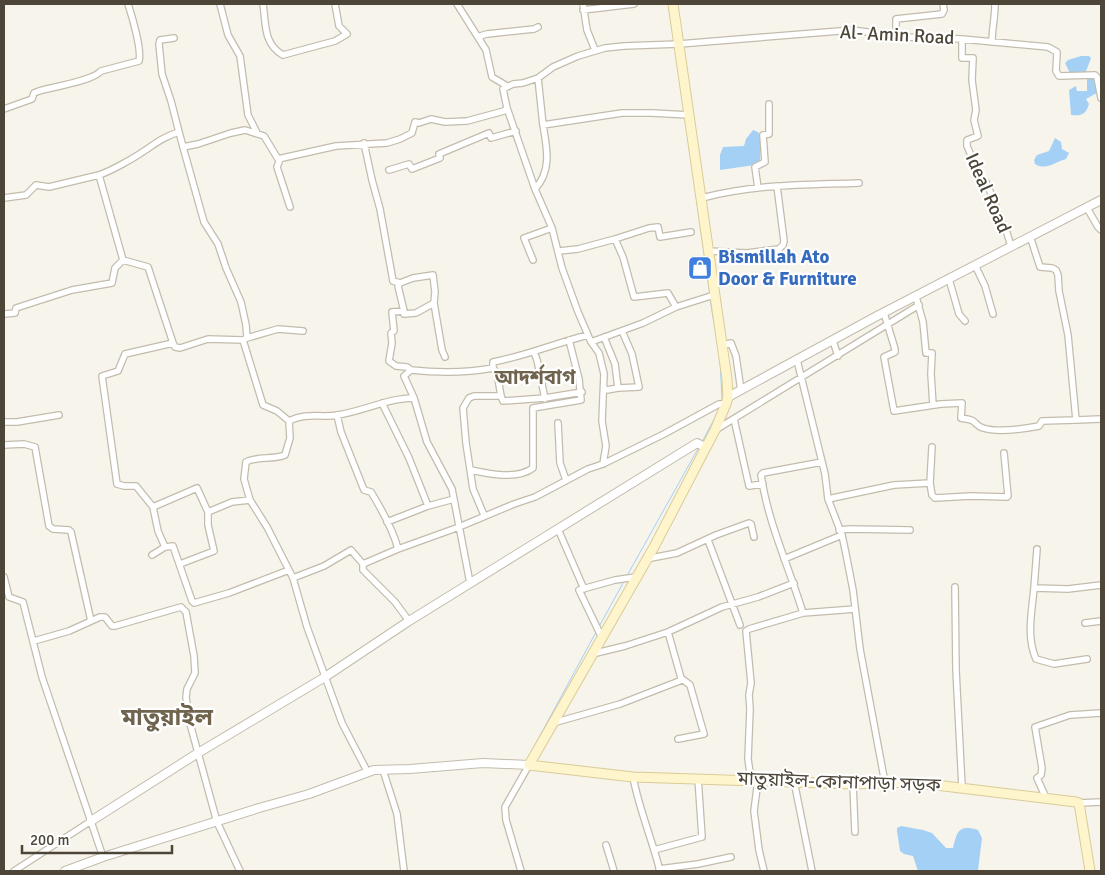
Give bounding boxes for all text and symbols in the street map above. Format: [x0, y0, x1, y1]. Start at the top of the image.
street label: Al- Amin Road [839, 20, 955, 50]
street label: Ideal Road [960, 149, 1016, 237]
place label: Bismillah Ato Door & Furniture [718, 245, 857, 291]
shop icon: Bismillah Ato Door & Furniture [687, 255, 713, 281]
district label: আদর্শবাগ [493, 364, 576, 390]
district label: মাতুয়াইল [120, 702, 214, 732]
street label: মাতুয়াইল-কোনাপাড়া সড়ক [736, 766, 942, 798]
scale bar [22, 822, 172, 854]
text: 200 m [30, 831, 70, 849]

